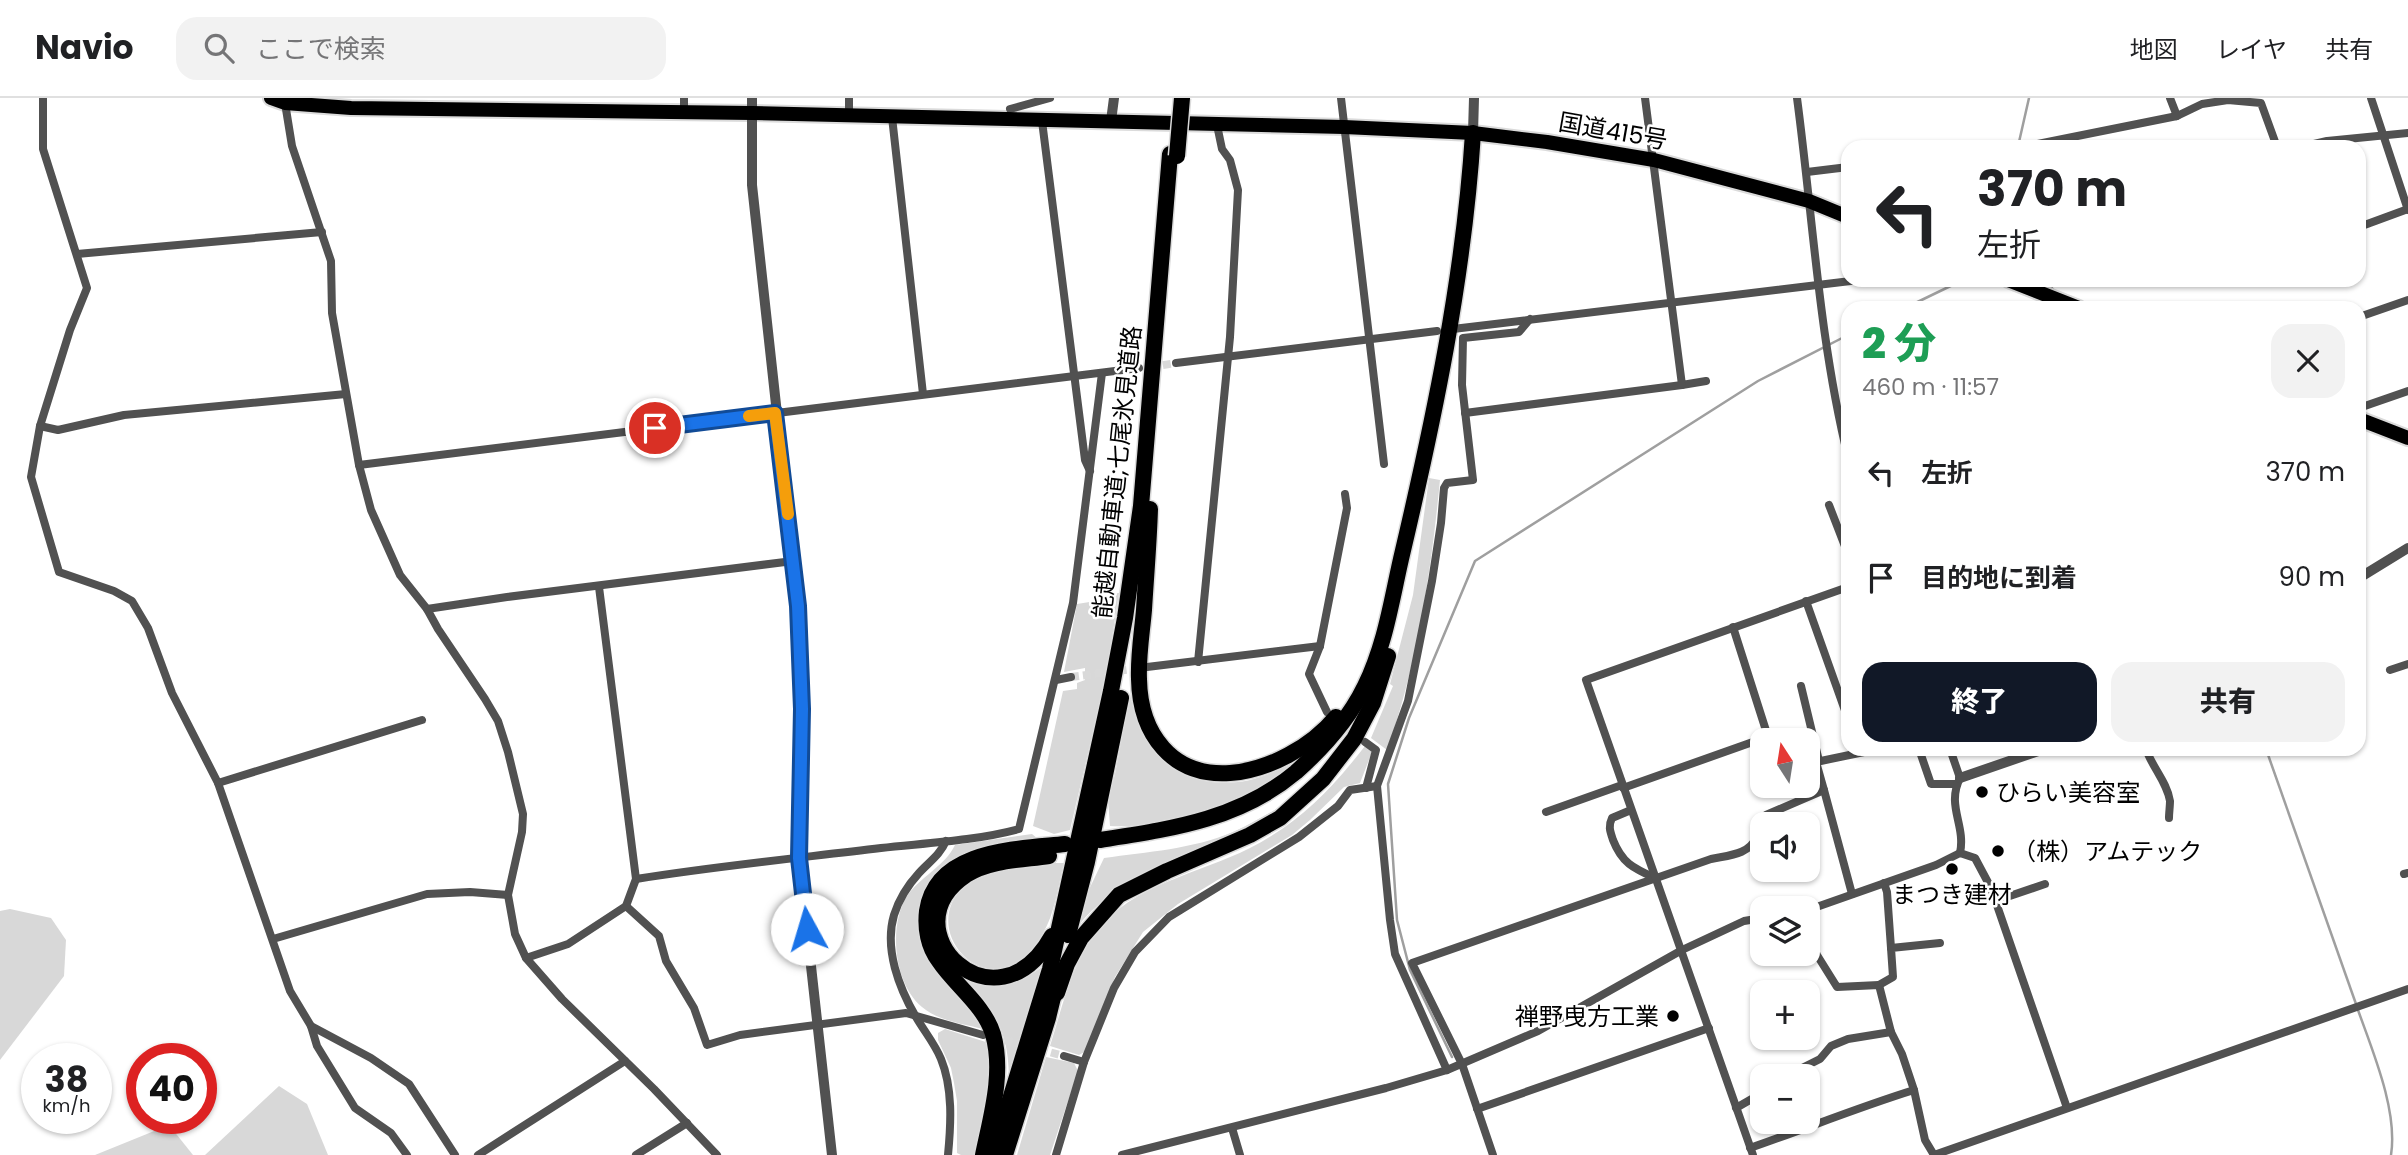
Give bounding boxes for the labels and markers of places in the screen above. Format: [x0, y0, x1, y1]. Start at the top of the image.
pin [625, 398, 685, 458]
place label: ひらい美容室 [1996, 776, 2140, 809]
marker: ひらい美容室 [1974, 784, 1990, 800]
place label: （株）アムテック [2012, 835, 2202, 868]
marker: （株）アムテック [1990, 843, 2006, 859]
marker: まつき建材 [1944, 861, 1960, 877]
place label: まつき建材 [1892, 878, 2012, 911]
place label: 禅野曳方工業 [1515, 1000, 1659, 1033]
marker: 禅野曳方工業 [1665, 1008, 1681, 1024]

